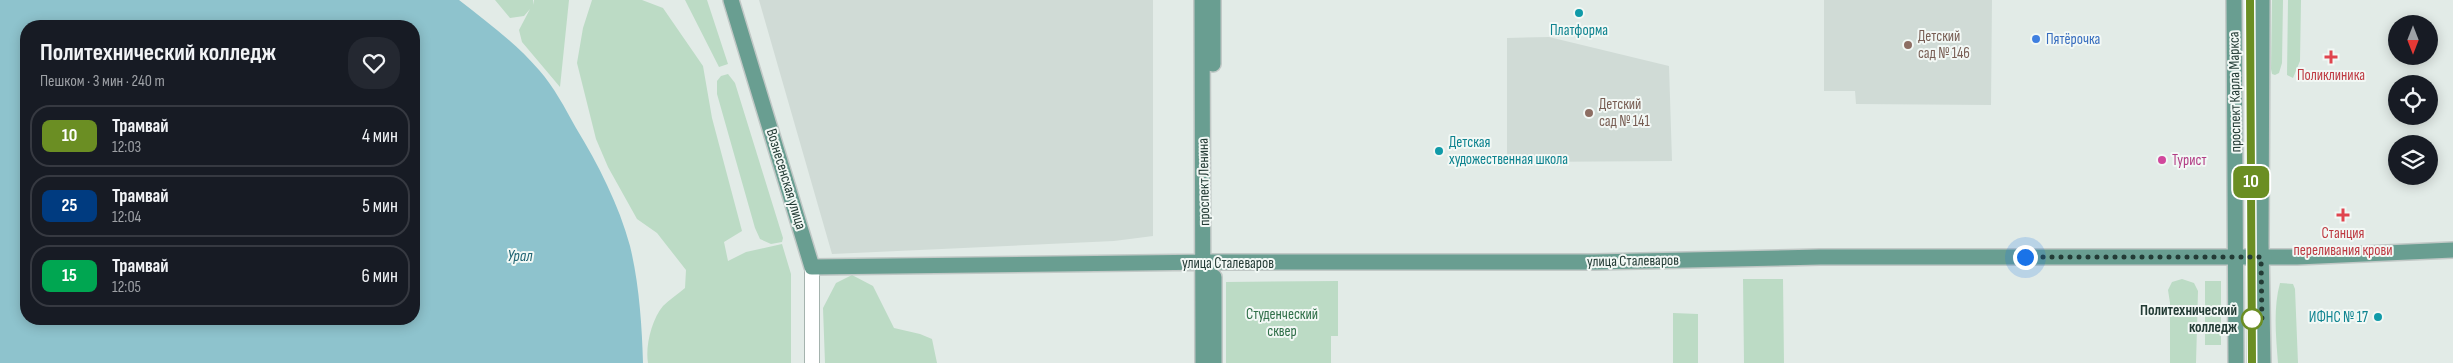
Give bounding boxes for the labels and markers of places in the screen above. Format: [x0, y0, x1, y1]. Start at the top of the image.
marker: Платформа [1573, 7, 1585, 19]
place label: Платформа [1550, 21, 1608, 40]
place label: Детский сад № 146 [1918, 27, 1970, 63]
place label: Пятёрочка [2046, 30, 2101, 49]
marker: Пятёрочка [2030, 33, 2042, 45]
marker: Детский сад № 146 [1902, 39, 1914, 51]
marker: Поликлиника [2324, 50, 2338, 64]
place label: Поликлиника [2297, 66, 2365, 85]
place label: Детский сад № 141 [1599, 95, 1650, 131]
marker: Детский сад № 141 [1583, 107, 1595, 119]
place label: Детская художественная школа [1449, 133, 1568, 169]
marker: Детская художественная школа [1433, 145, 1445, 157]
place label: Турист [2172, 151, 2207, 170]
marker: Турист [2156, 154, 2168, 166]
marker: Станция переливания крови [2336, 208, 2350, 222]
place label: Станция переливания крови [2293, 224, 2393, 260]
place label: Политехнический колледж [2140, 301, 2238, 337]
marker: Политехнический колледж [2241, 308, 2263, 330]
place label: ИФНС № 17 [2309, 308, 2368, 327]
marker: ИФНС № 17 [2372, 311, 2384, 323]

